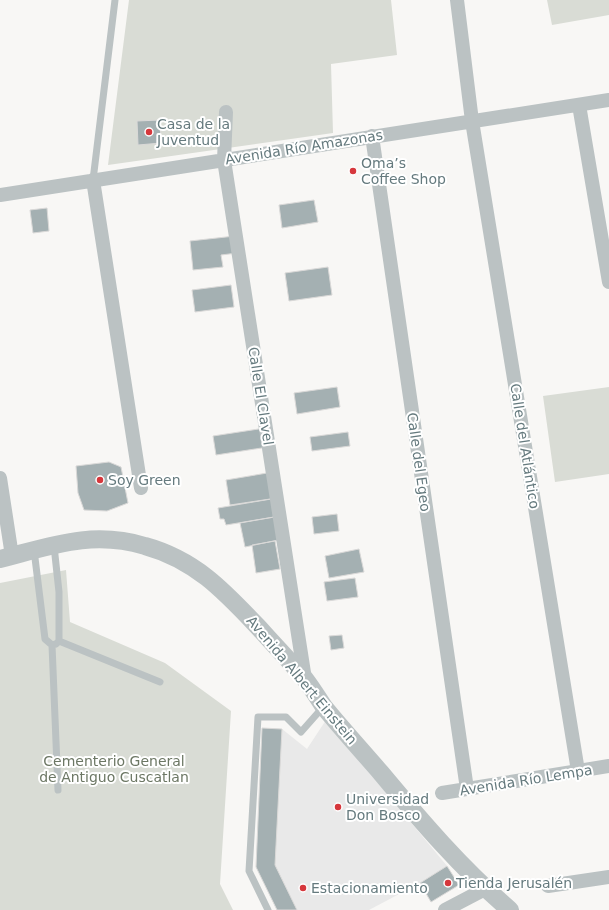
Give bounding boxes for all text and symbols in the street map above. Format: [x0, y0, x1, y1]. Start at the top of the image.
place label: Casa de la Juventud [156, 116, 230, 148]
marker: Casa de la Juventud [144, 127, 154, 137]
street label: Avenida Río Amazonas [224, 127, 384, 167]
place label: Oma’s Coffee Shop [361, 155, 446, 187]
marker: Oma’s Coffee Shop [348, 166, 358, 176]
street label: Calle El Clavel [245, 346, 277, 446]
street label: Calle del Atlántico [507, 382, 543, 510]
street label: Calle del Egeo [404, 411, 434, 513]
place label: Soy Green [108, 472, 181, 488]
marker: Soy Green [95, 475, 105, 485]
street label: Avenida Albert Einstein [244, 613, 360, 747]
park label: Cementerio General de Antiguo Cuscatlan [39, 753, 189, 785]
street label: Avenida Río Lempa [458, 762, 594, 798]
place label: Universidad Don Bosco [346, 791, 429, 823]
marker: Universidad Don Bosco [333, 802, 343, 812]
place label: Tienda Jerusalén [455, 875, 572, 891]
marker: Tienda Jerusalén [443, 878, 453, 888]
place label: Estacionamiento [311, 880, 428, 896]
marker: Estacionamiento [298, 883, 308, 893]

